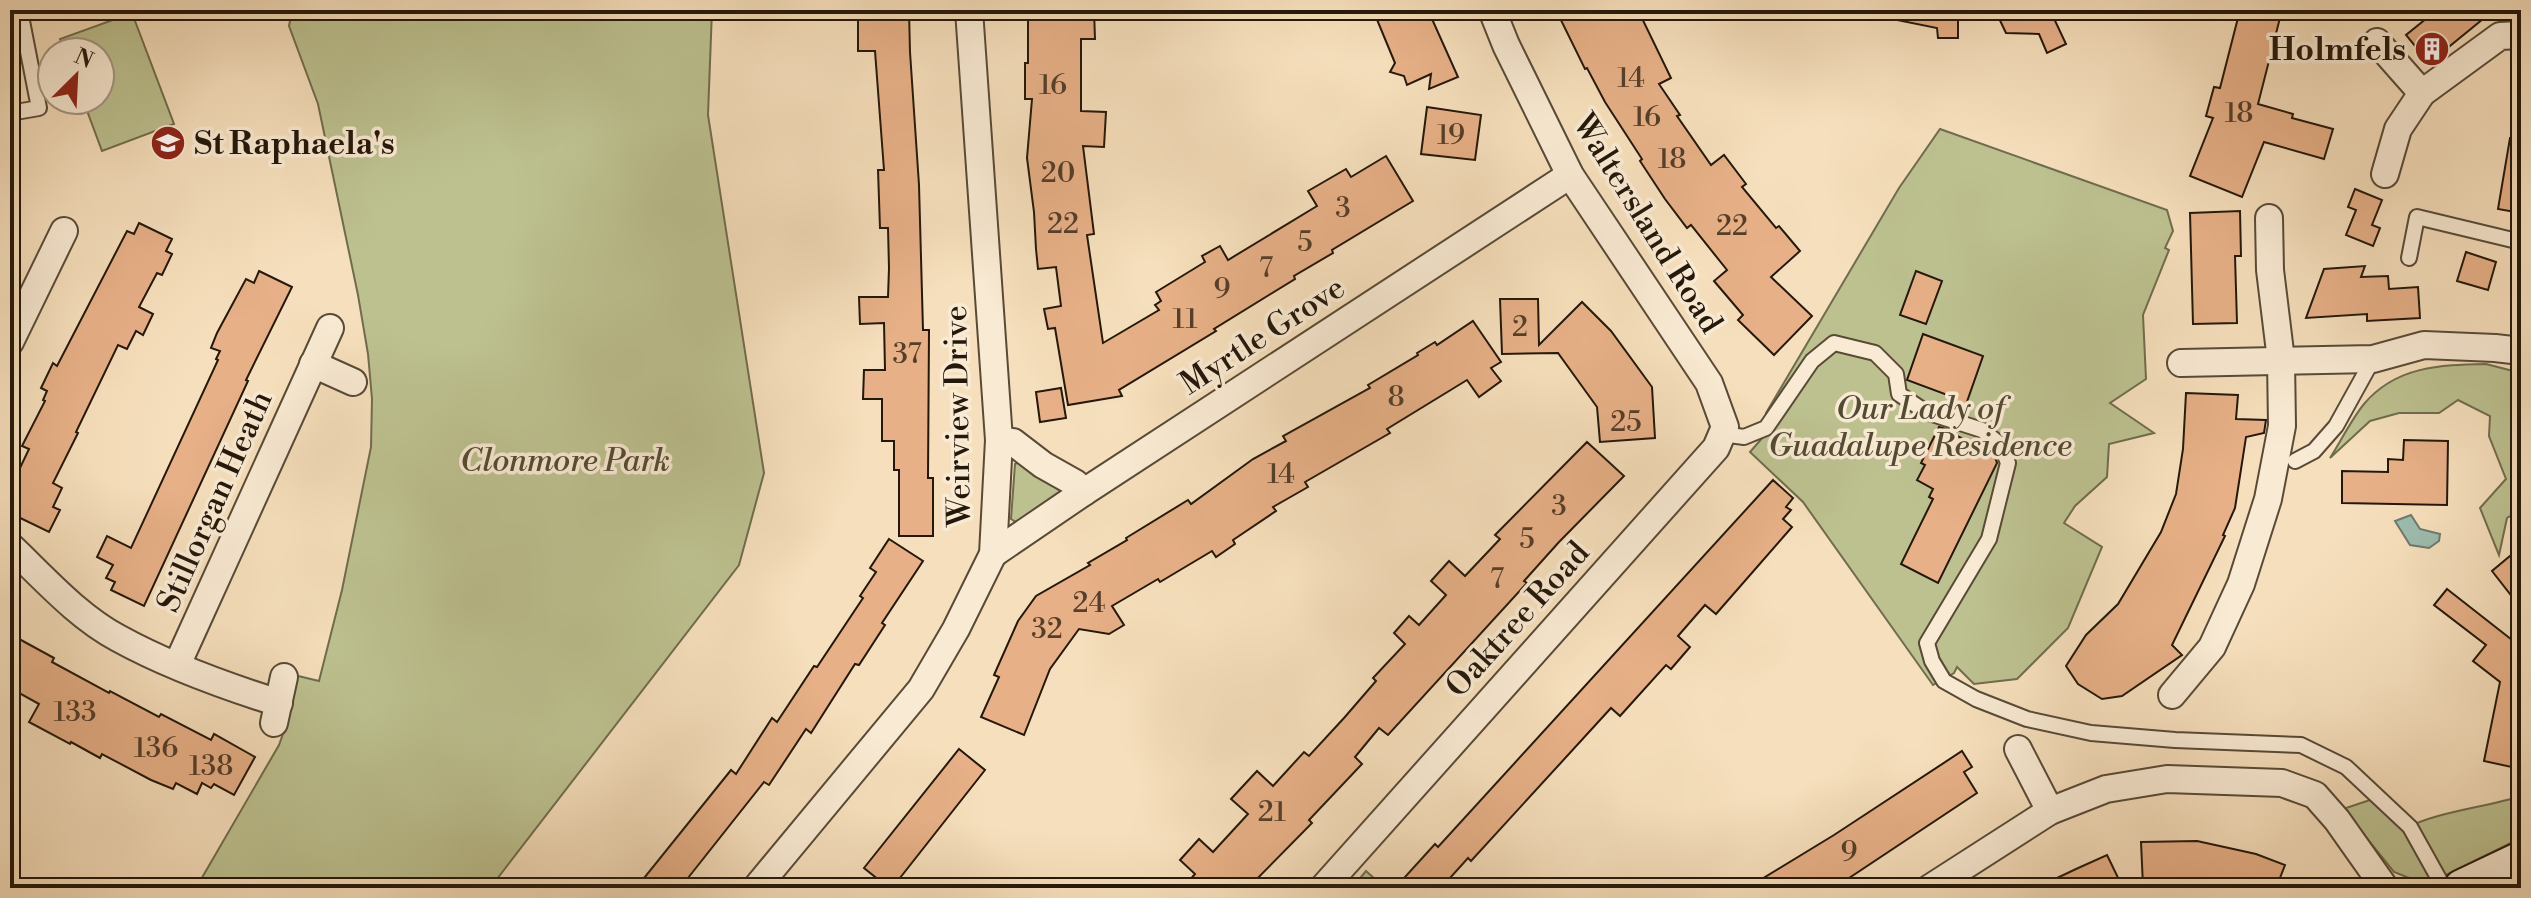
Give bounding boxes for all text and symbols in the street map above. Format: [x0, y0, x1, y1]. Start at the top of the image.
place label: Holmfels [2269, 30, 2406, 70]
building icon: Holmfels [2413, 30, 2451, 68]
north arrow [36, 36, 116, 116]
text: N [70, 43, 98, 75]
house number: 14 [1617, 61, 1645, 96]
house number: 16 [1039, 68, 1067, 103]
house number: 18 [2225, 96, 2253, 131]
house number: 16 [1633, 100, 1661, 135]
street label: Waltersland Road [1563, 105, 1731, 341]
house number: 19 [1437, 118, 1465, 153]
school or university icon: St Raphaela's [149, 124, 187, 162]
place label: St Raphaela's [194, 124, 395, 164]
house number: 18 [1658, 142, 1686, 177]
house number: 20 [1041, 156, 1075, 191]
house number: 3 [1335, 191, 1351, 226]
house number: 22 [1047, 207, 1079, 242]
house number: 22 [1716, 209, 1748, 244]
house number: 5 [1297, 225, 1313, 260]
house number: 7 [1259, 251, 1273, 286]
street label: Myrtle Grove [1173, 268, 1352, 404]
house number: 9 [1214, 272, 1230, 307]
house number: 11 [1172, 302, 1198, 337]
street label: Weirview Drive [936, 305, 980, 528]
house number: 2 [1512, 310, 1528, 345]
house number: 37 [892, 337, 922, 372]
house number: 8 [1387, 380, 1405, 415]
street label: Stillorgan Heath [148, 385, 282, 618]
park label: Our Lady of Guadalupe Residence [1768, 389, 2072, 466]
house number: 25 [1610, 405, 1642, 440]
park label: Clonmore Park [460, 441, 670, 481]
house number: 14 [1267, 457, 1295, 492]
house number: 3 [1551, 489, 1567, 524]
house number: 5 [1519, 522, 1535, 557]
street label: Oaktree Road [1437, 533, 1598, 706]
house number: 7 [1490, 562, 1504, 597]
house number: 24 [1073, 586, 1105, 621]
house number: 32 [1031, 612, 1063, 647]
house number: 133 [54, 695, 96, 730]
house number: 136 [134, 731, 178, 766]
house number: 138 [189, 749, 233, 784]
house number: 21 [1258, 795, 1286, 830]
house number: 9 [1841, 835, 1857, 870]

